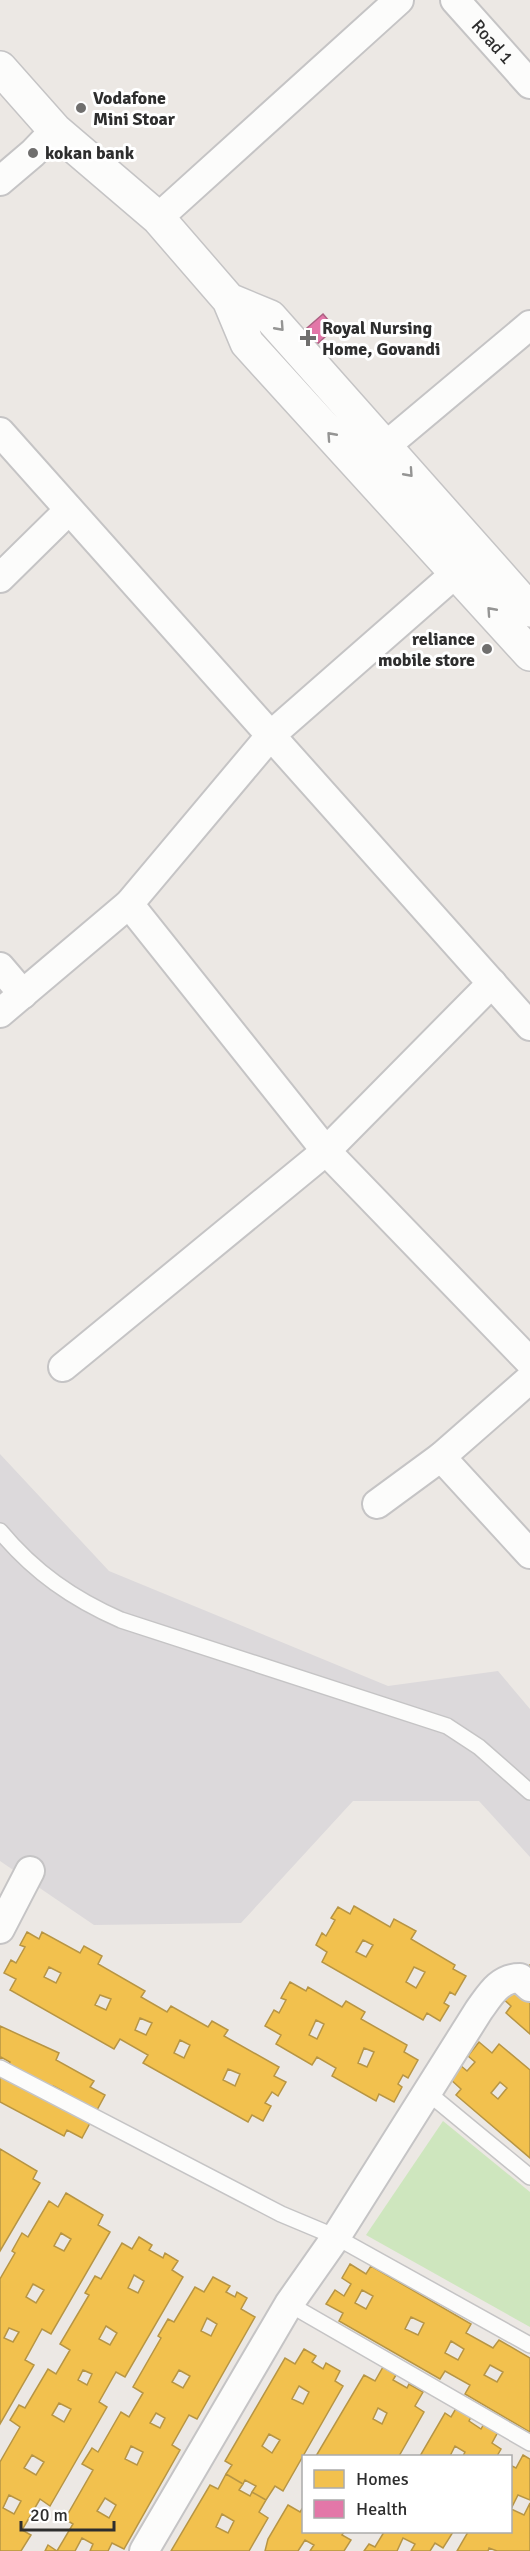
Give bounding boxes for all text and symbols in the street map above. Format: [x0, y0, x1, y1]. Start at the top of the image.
street label: Road 1 [467, 15, 518, 69]
place label: Vodafone Mini Stoar [93, 87, 176, 130]
marker: Vodafone Mini Stoar [74, 101, 88, 115]
place label: kokan bank [45, 142, 135, 164]
marker: kokan bank [26, 146, 40, 160]
place label: Royal Nursing Home, Govandi [322, 317, 440, 360]
one-way arrow [273, 321, 284, 331]
marker: Royal Nursing Home, Govandi [299, 329, 317, 347]
one-way arrow [328, 432, 339, 443]
one-way arrow [402, 467, 413, 477]
one-way arrow [487, 607, 498, 618]
place label: reliance mobile store [378, 628, 475, 671]
marker: reliance mobile store [480, 642, 494, 656]
legend [302, 2455, 512, 2533]
text: Homes [356, 2468, 409, 2490]
scale bar [21, 2494, 114, 2532]
text: Health [356, 2498, 407, 2520]
text: 20 m [30, 2504, 68, 2526]

